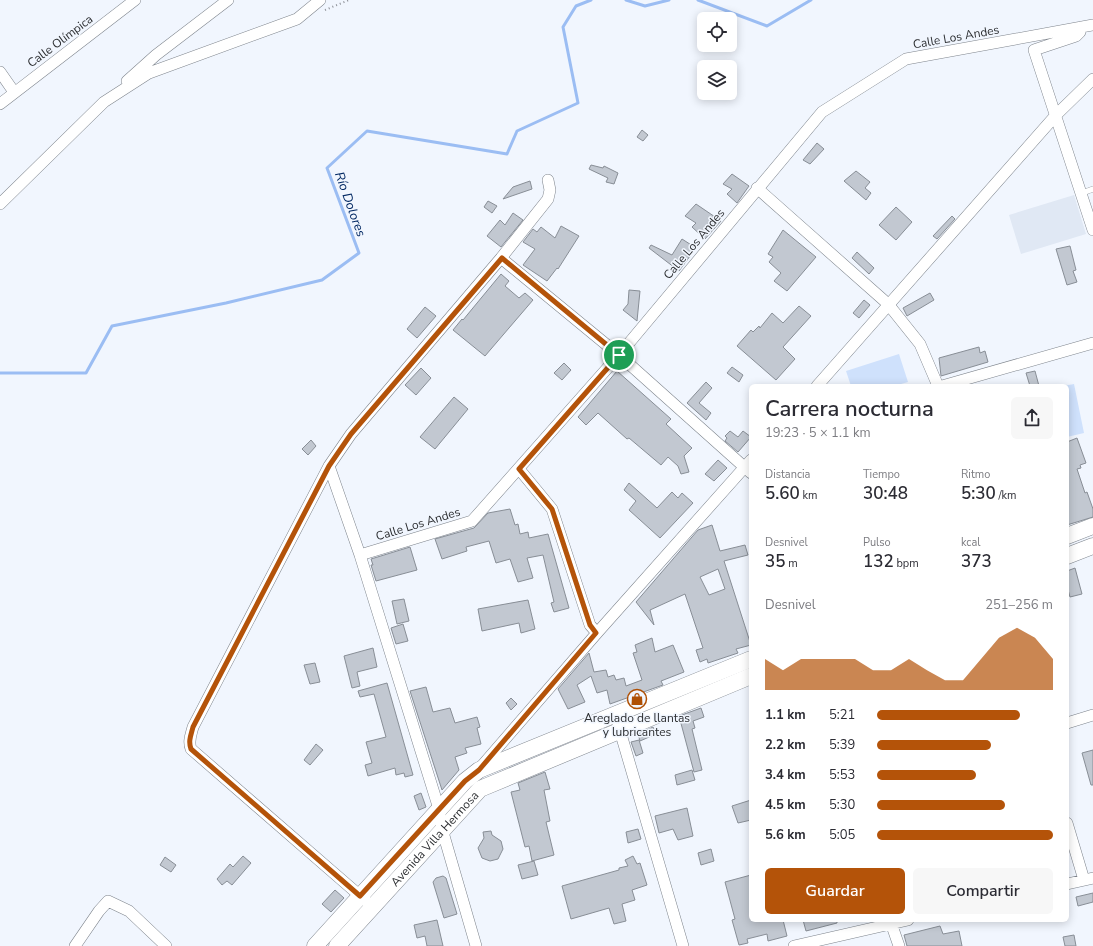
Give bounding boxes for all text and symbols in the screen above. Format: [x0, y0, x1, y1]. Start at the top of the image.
street label: Calle Olímpica [24, 11, 96, 71]
map controls [697, 12, 737, 100]
button: locate [697, 12, 737, 52]
street label: Calle Los Andes [912, 21, 1001, 52]
button: layers [697, 60, 737, 100]
water label: Río Dolores [330, 169, 370, 239]
street label: Calle Los Andes [660, 205, 728, 283]
pin [602, 338, 636, 372]
icon: arrive [608, 344, 630, 366]
text: Carrera nocturna [765, 394, 934, 424]
button: share [1011, 397, 1053, 439]
text: 19:23 · 5 × 1.1 km [765, 424, 871, 442]
text: Distancia [765, 467, 810, 482]
text: Tiempo [863, 467, 900, 482]
text: Ritmo [961, 467, 990, 482]
text: 5.60 [765, 482, 800, 505]
text: 30:48 [863, 482, 908, 505]
text: 5:30 [961, 482, 996, 505]
text: km [800, 488, 817, 503]
text: /km [996, 488, 1016, 503]
street label: Calle Los Andes [374, 503, 462, 544]
text: Desnivel [765, 535, 808, 550]
text: Pulso [863, 535, 891, 550]
text: kcal [961, 535, 981, 550]
text: 35 [765, 550, 785, 573]
text: 132 [863, 550, 894, 573]
text: 373 [961, 550, 992, 573]
text: m [785, 556, 798, 571]
text: bpm [894, 556, 919, 571]
text: Desnivel [765, 596, 816, 614]
text: 251–256 m [985, 596, 1053, 614]
shop icon: Areglado de llantas y lubricantes [626, 688, 648, 710]
text: 1.1 km [765, 706, 806, 724]
text: 5:21 [829, 706, 855, 724]
place label: Areglado de llantas y lubricantes [584, 710, 690, 740]
text: 2.2 km [765, 736, 806, 754]
text: 5:39 [829, 736, 855, 754]
text: 3.4 km [765, 766, 806, 784]
text: 5:53 [829, 766, 855, 784]
street label: Avenida Villa Hermosa [387, 788, 482, 890]
text: 4.5 km [765, 796, 806, 814]
text: 5:30 [829, 796, 855, 814]
text: 5.6 km [765, 826, 806, 844]
text: 5:05 [829, 826, 855, 844]
button: Guardar [765, 868, 905, 914]
button: Compartir [913, 868, 1053, 914]

